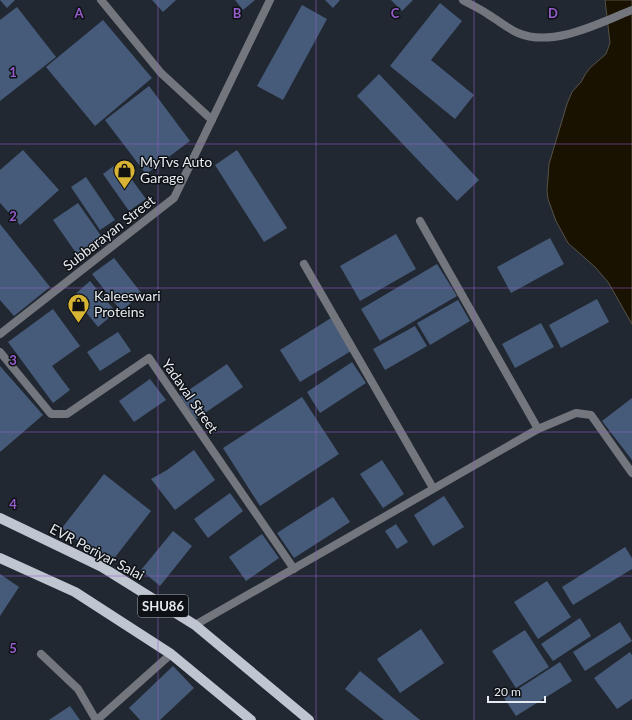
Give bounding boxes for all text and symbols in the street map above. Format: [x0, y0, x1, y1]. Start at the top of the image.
text: A [73, 5, 84, 21]
text: B [233, 5, 242, 21]
text: C [391, 5, 400, 21]
text: D [548, 5, 558, 21]
text: 1 [9, 64, 17, 80]
place label: MyTvs Auto Garage [140, 153, 212, 186]
shop icon: MyTvs Auto Garage [111, 157, 137, 190]
street label: Subbarayan Street [59, 191, 158, 274]
text: 2 [9, 208, 17, 224]
place label: Kaleeswari Proteins [94, 287, 161, 320]
shop icon: Kaleeswari Proteins [65, 291, 91, 324]
text: 3 [9, 352, 17, 368]
street label: Yadaval Street [159, 355, 222, 436]
text: 4 [9, 496, 17, 512]
street label: EVR Periyar Salai [47, 520, 147, 584]
road number: SHU86 [138, 595, 188, 617]
text: 5 [9, 640, 17, 656]
scale bar [488, 678, 545, 704]
text: 20 m [494, 684, 521, 699]

